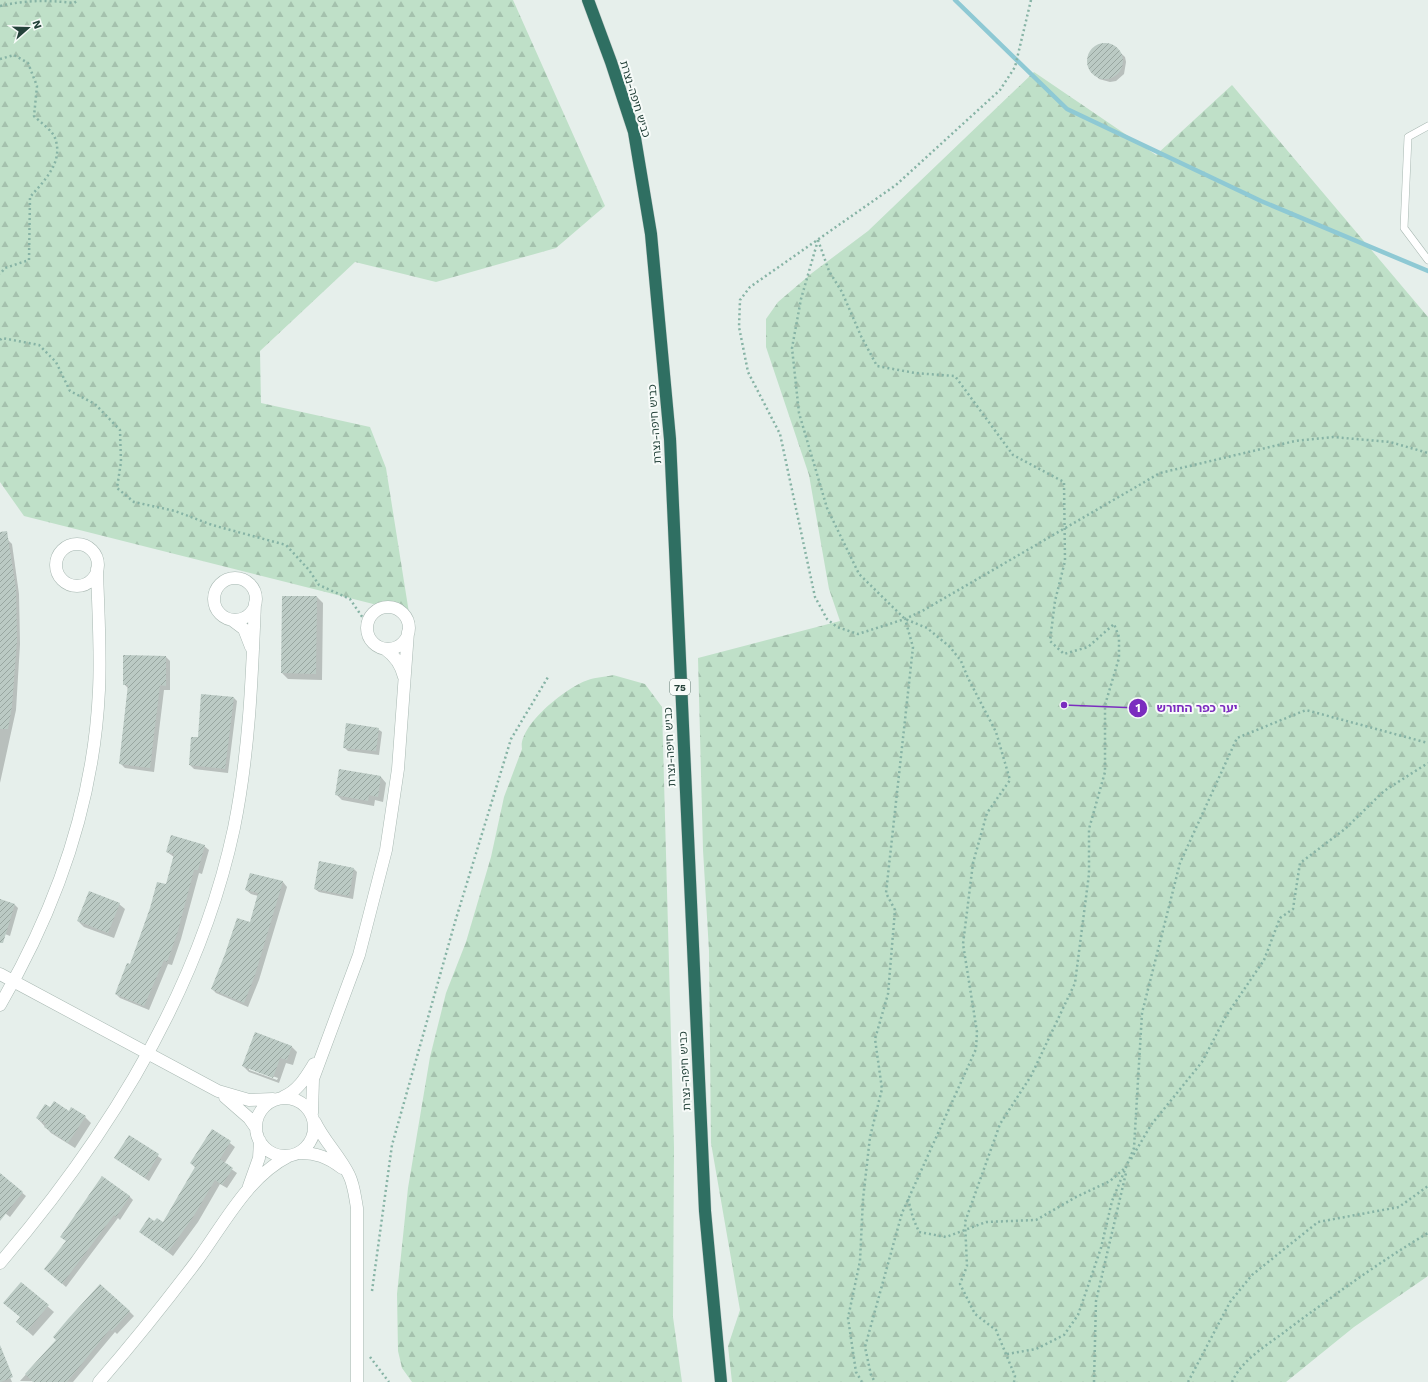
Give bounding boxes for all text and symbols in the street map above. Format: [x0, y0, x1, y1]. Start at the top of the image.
north arrow [8, 8, 48, 48]
text: N [29, 19, 44, 31]
street label: כביש חיפה-נצרת [617, 59, 653, 139]
street label: כביש חיפה-נצרת [646, 383, 664, 464]
road number: 75 [670, 679, 690, 695]
callout: יער כפר החורש [1128, 696, 1245, 720]
text: 1 [1135, 701, 1141, 715]
text: יער כפר החורש [1157, 701, 1237, 715]
street label: כביש חיפה-נצרת [661, 707, 679, 787]
street label: כביש חיפה-נצרת [676, 1031, 694, 1111]

